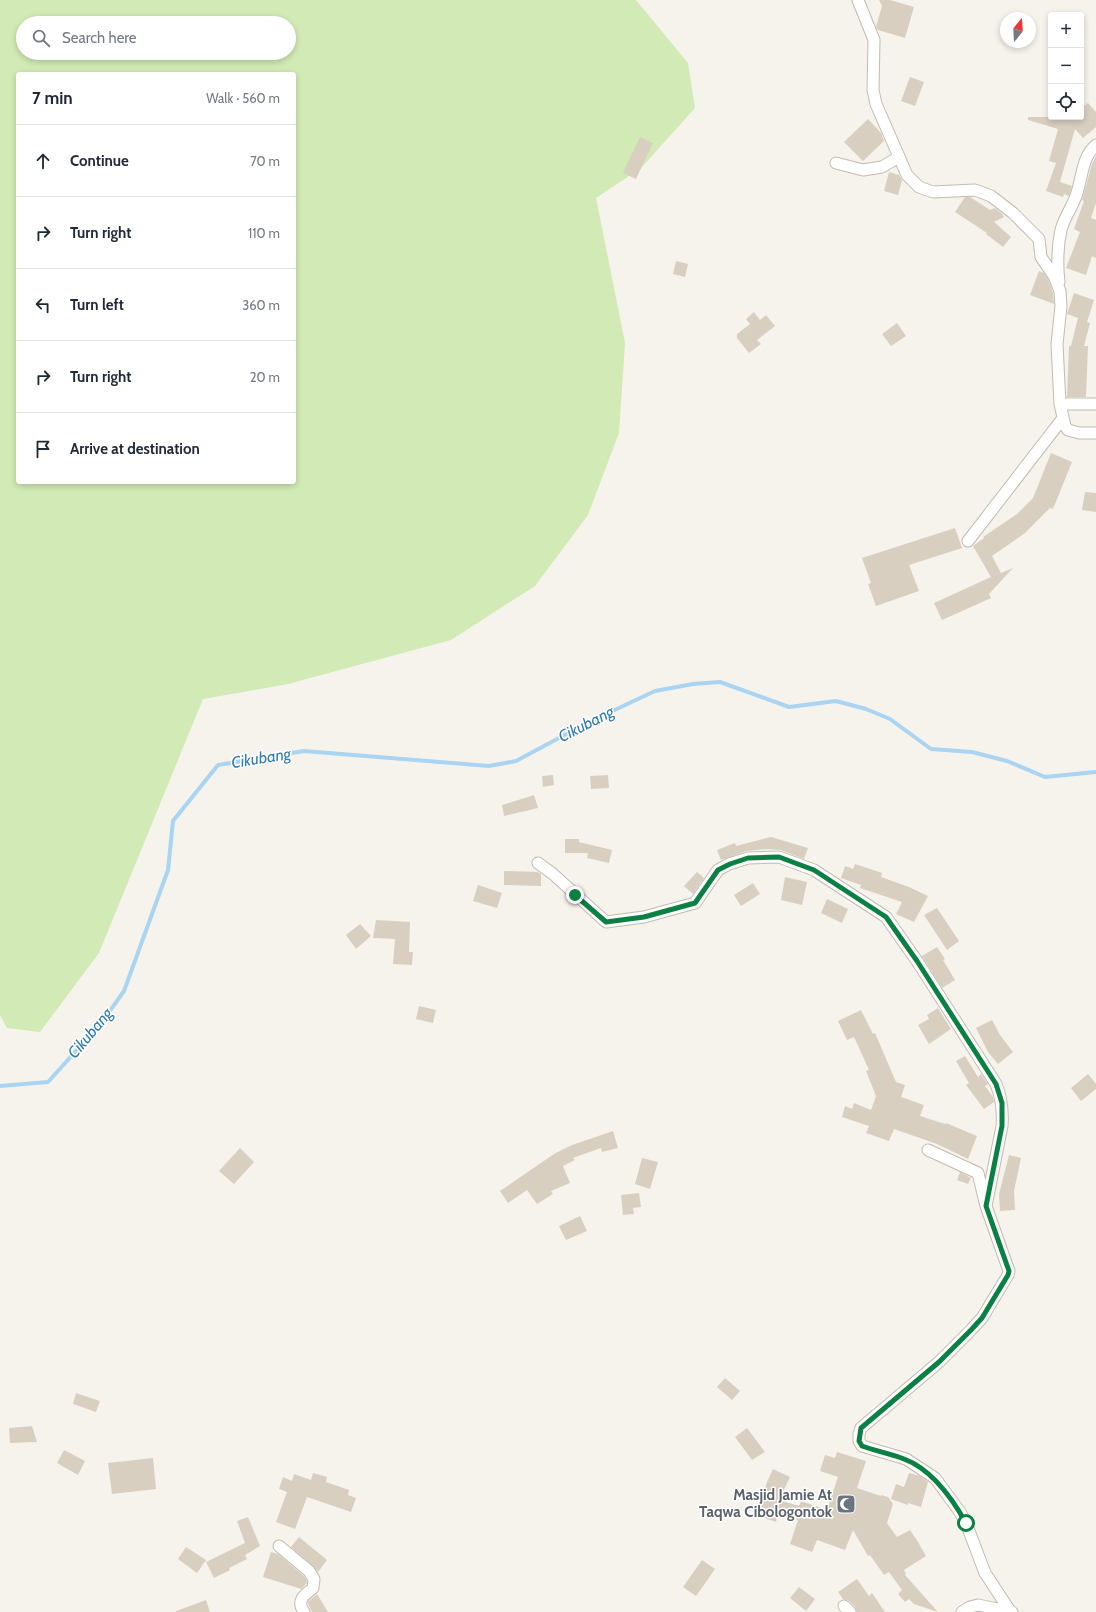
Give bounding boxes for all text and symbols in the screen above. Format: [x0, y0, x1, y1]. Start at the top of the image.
north arrow [1000, 12, 1036, 48]
map controls [1048, 12, 1084, 120]
button: + [1048, 12, 1084, 48]
search box [16, 16, 296, 60]
icon: search [30, 27, 52, 49]
text: Search here [62, 29, 137, 47]
button: − [1048, 48, 1084, 84]
button: locate [1048, 84, 1084, 120]
text: 7 min [32, 88, 73, 108]
text: Walk · 560 m [206, 90, 280, 106]
icon: ahead [32, 150, 54, 172]
text: Continue [70, 152, 129, 170]
text: 70 m [250, 153, 280, 169]
icon: right [32, 222, 54, 244]
text: Turn right [70, 224, 131, 242]
text: 110 m [248, 225, 280, 241]
icon: left [32, 294, 54, 316]
text: Turn left [70, 296, 124, 314]
text: 360 m [242, 297, 280, 313]
icon: right [32, 366, 54, 388]
text: Turn right [70, 368, 131, 386]
text: 20 m [250, 369, 280, 385]
icon: arrive [32, 438, 54, 460]
text: Arrive at destination [70, 440, 200, 458]
water label: Cikubang [555, 702, 618, 746]
water label: Cikubang [230, 744, 293, 772]
route end [566, 886, 584, 904]
water label: Cikubang [63, 1003, 117, 1062]
place label: Masjid Jamie At Taqwa Cibologontok [699, 1486, 833, 1521]
mosque icon: Masjid Jamie At Taqwa Cibologontok [835, 1493, 857, 1515]
route start [957, 1514, 975, 1532]

